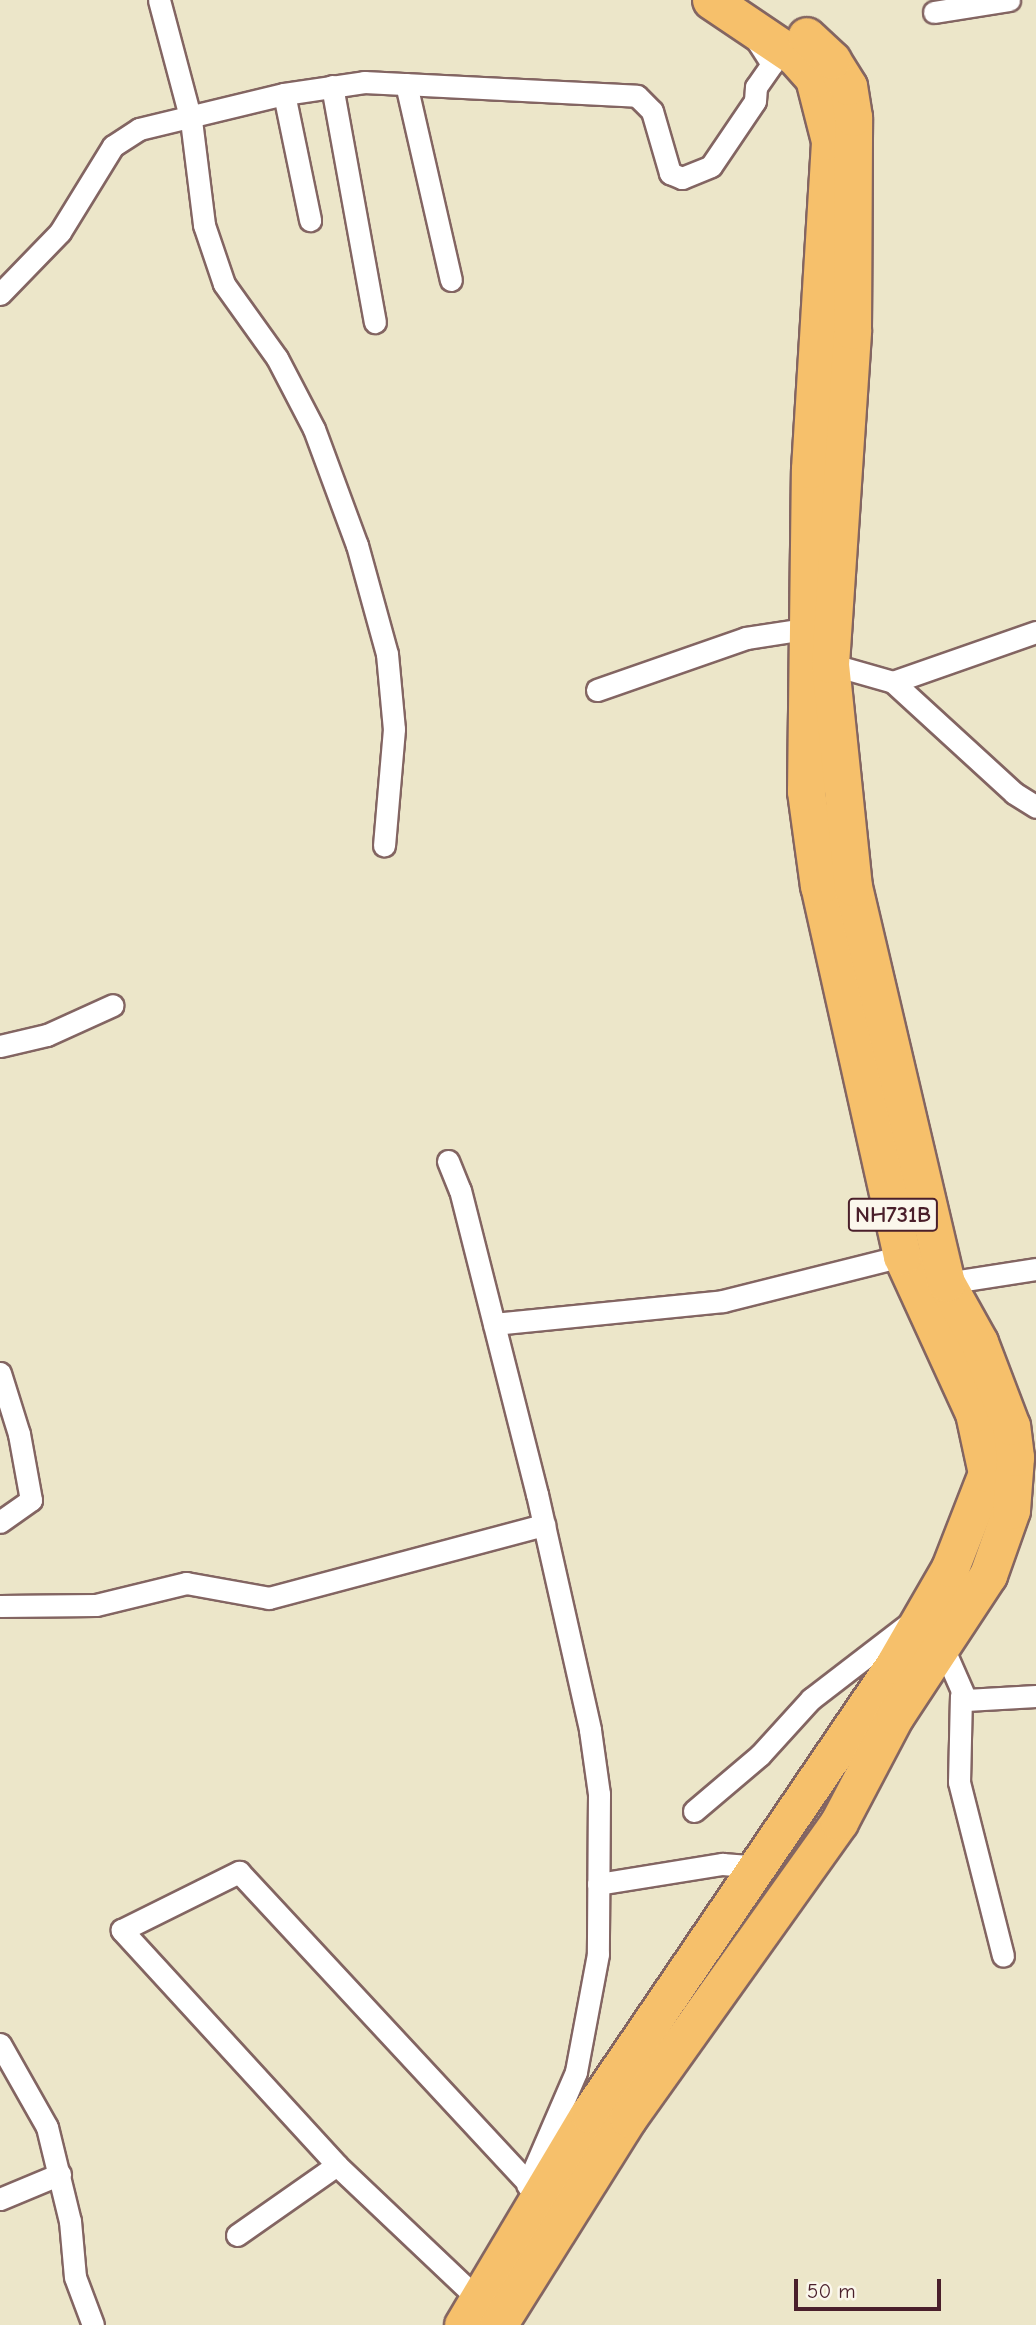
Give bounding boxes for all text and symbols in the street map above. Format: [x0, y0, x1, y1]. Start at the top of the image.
road number: NH731B [848, 1196, 938, 1234]
scale bar [798, 2266, 945, 2310]
text: 50 m [807, 2279, 856, 2303]

